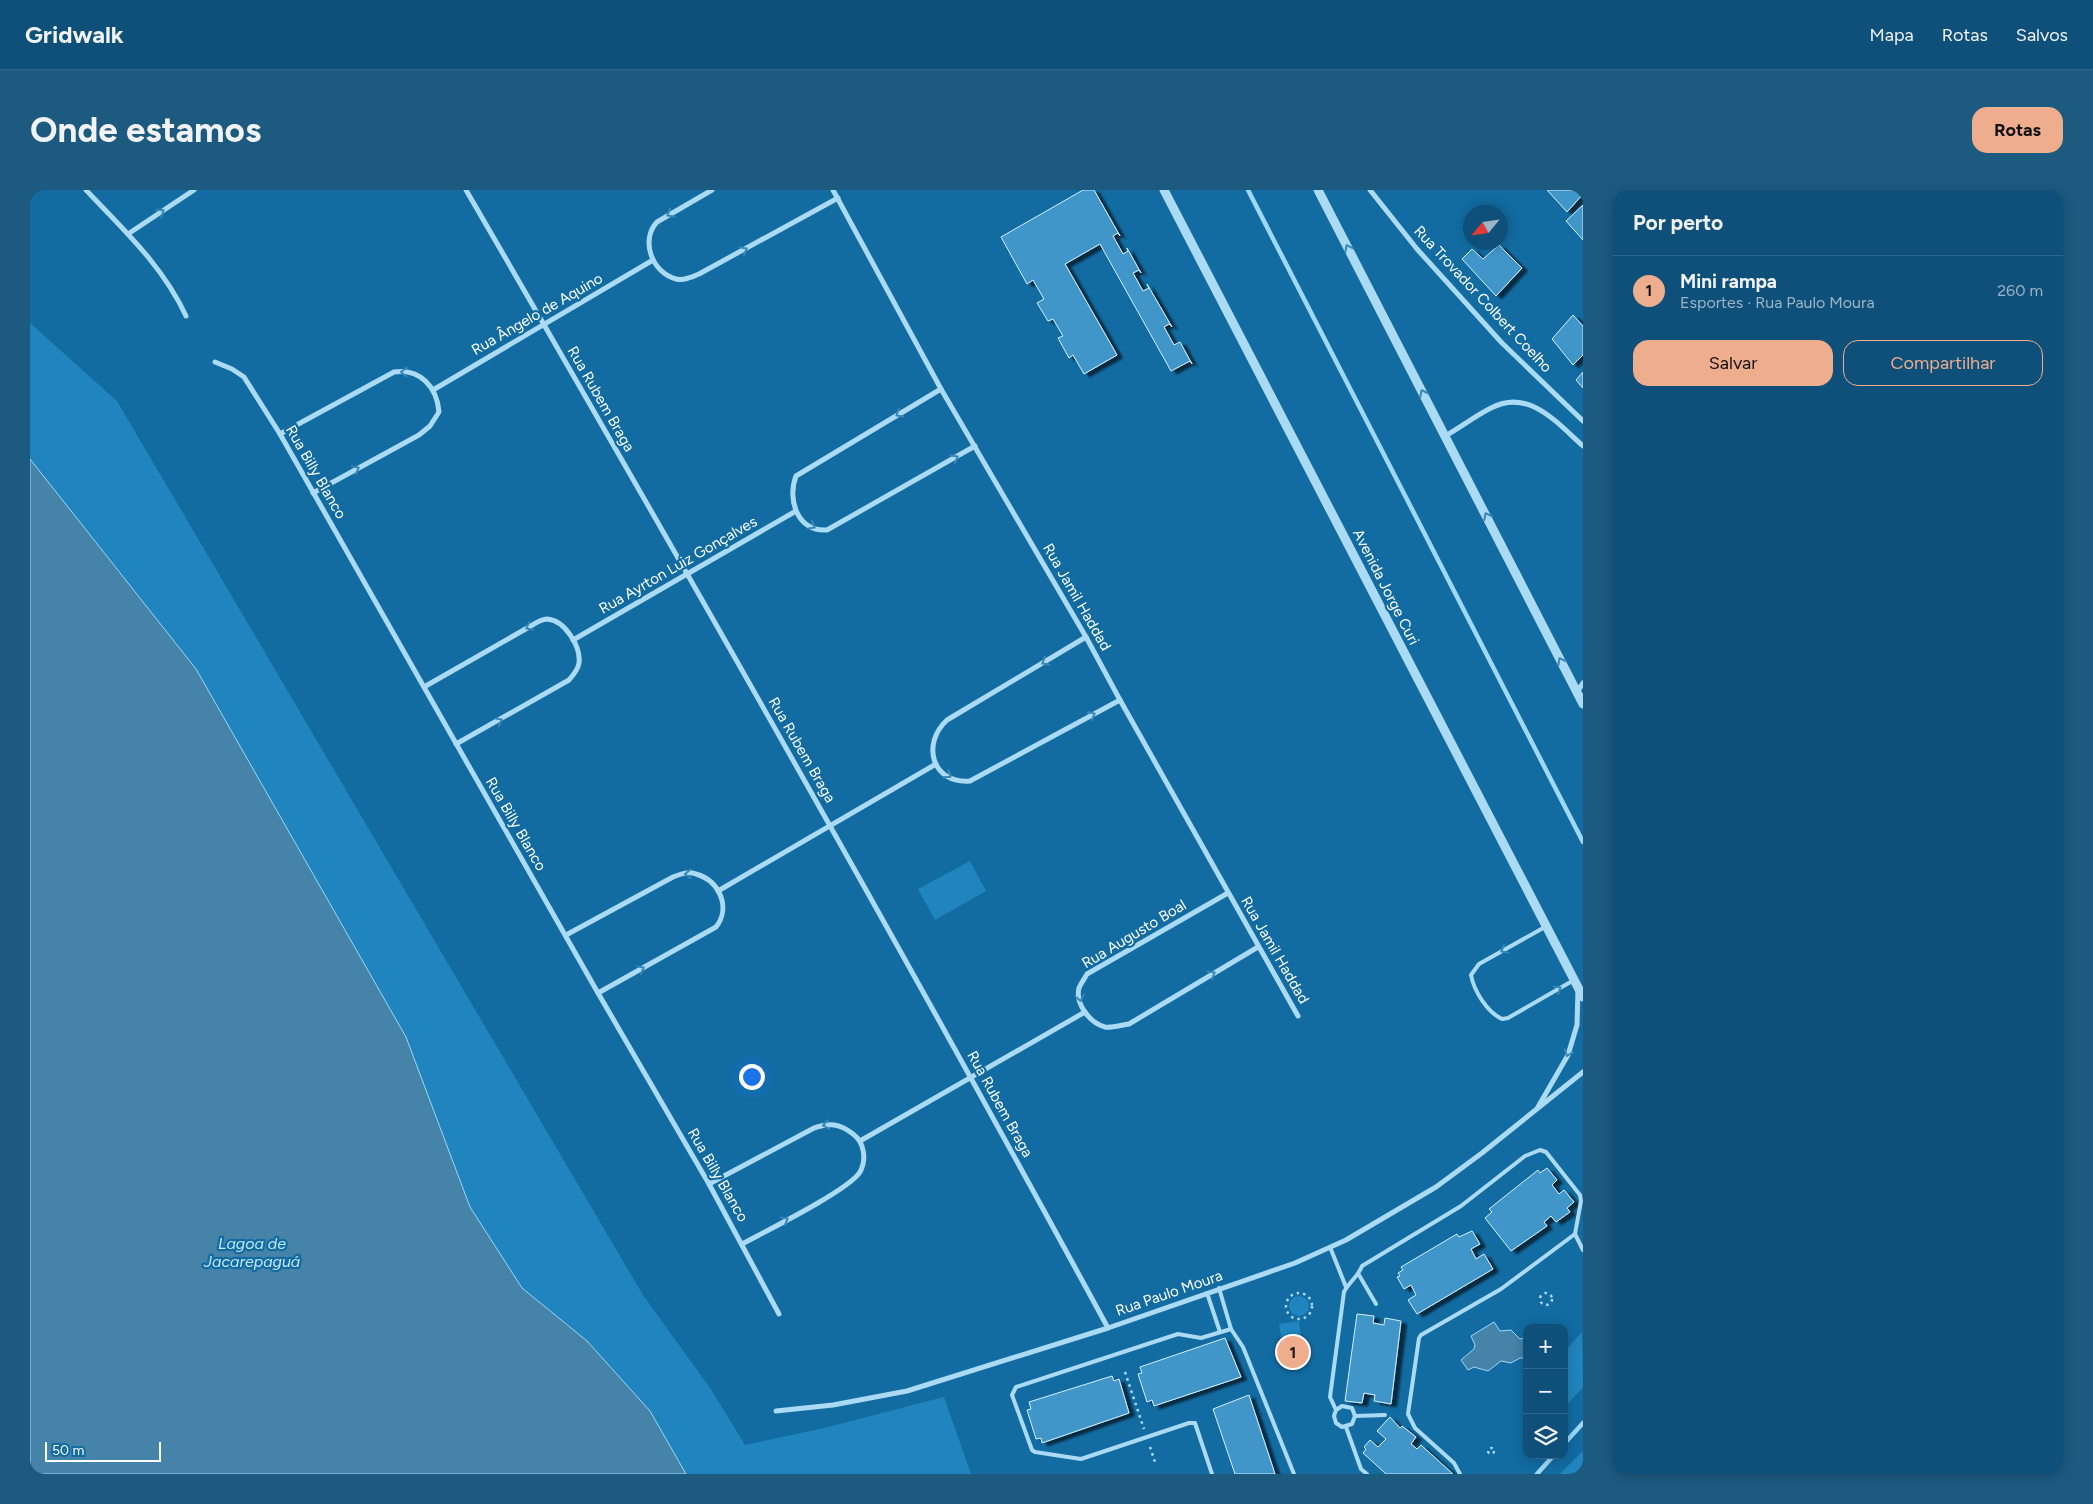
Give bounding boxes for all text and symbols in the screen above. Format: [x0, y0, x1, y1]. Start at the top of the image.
text: Gridwalk [25, 20, 124, 49]
text: Mapa [1870, 24, 1914, 46]
text: Rotas [1942, 24, 1988, 46]
text: Salvos [2016, 24, 2068, 46]
button: Rotas [1972, 107, 2063, 153]
text: Onde estamos [30, 109, 261, 151]
north arrow [1463, 205, 1508, 250]
one-way arrow [667, 208, 676, 218]
one-way arrow [155, 209, 165, 218]
text: Por perto [1633, 210, 1723, 235]
street label: Rua Trovador Colbert Coelho [1410, 222, 1556, 376]
one-way arrow [1344, 244, 1354, 253]
one-way arrow [739, 246, 748, 256]
street label: Rua Ângelo de Aquino [468, 269, 606, 359]
text: Mini rampa [1680, 270, 1777, 293]
text: 1 [1646, 281, 1652, 300]
text: 260 m [1997, 281, 2043, 300]
text: Esportes · Rua Paulo Moura [1680, 293, 1875, 312]
button: Salvar [1633, 340, 1833, 386]
button: Compartilhar [1843, 340, 2043, 386]
street label: Rua Rubem Braga [564, 343, 638, 455]
one-way arrow [400, 367, 408, 377]
one-way arrow [1419, 389, 1429, 398]
one-way arrow [896, 408, 905, 418]
street label: Rua Billy Blanco [282, 422, 350, 522]
one-way arrow [950, 454, 959, 464]
one-way arrow [351, 465, 360, 475]
street label: Rua Ayrton Luiz Gonçalves [596, 512, 760, 618]
one-way arrow [1483, 512, 1493, 521]
one-way arrow [807, 520, 816, 530]
street label: Avenida Jorge Curi [1349, 526, 1423, 648]
street label: Rua Jamil Haddad [1039, 540, 1115, 654]
one-way arrow [525, 621, 534, 631]
one-way arrow [1041, 655, 1050, 665]
one-way arrow [1557, 657, 1567, 666]
street label: Rua Rubem Braga [765, 694, 839, 806]
one-way arrow [1086, 711, 1095, 721]
one-way arrow [493, 717, 502, 727]
one-way arrow [942, 769, 952, 778]
street label: Rua Billy Blanco [482, 774, 550, 874]
one-way arrow [683, 869, 691, 880]
street label: Rua Jamil Haddad [1237, 893, 1313, 1007]
street label: Rua Augusto Boal [1079, 896, 1189, 972]
one-way arrow [1501, 943, 1510, 953]
one-way arrow [635, 965, 644, 975]
one-way arrow [1207, 971, 1216, 981]
one-way arrow [1552, 986, 1561, 996]
one-way arrow [1075, 993, 1085, 1002]
street label: Rua Rubem Braga [963, 1048, 1037, 1160]
one-way arrow [1564, 1048, 1574, 1057]
your location [739, 1064, 765, 1090]
one-way arrow [821, 1120, 830, 1130]
street label: Rua Billy Blanco [684, 1125, 752, 1225]
one-way arrow [780, 1217, 789, 1227]
water label: Lagoa de Jacarepaguá [203, 1234, 300, 1271]
street label: Rua Paulo Moura [1113, 1266, 1225, 1320]
map controls [1523, 1324, 1568, 1459]
button: + [1523, 1324, 1568, 1369]
pin: 1 [1277, 1333, 1309, 1371]
button: − [1523, 1369, 1568, 1414]
button: layers [1523, 1414, 1568, 1459]
scale bar [45, 1439, 161, 1462]
text: 50 m [52, 1442, 84, 1459]

